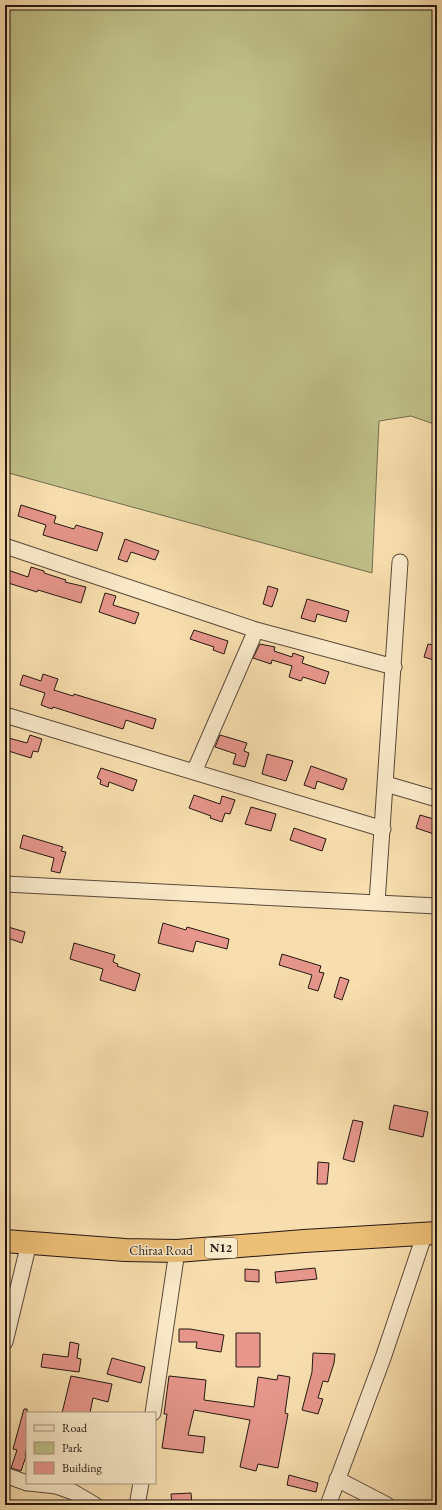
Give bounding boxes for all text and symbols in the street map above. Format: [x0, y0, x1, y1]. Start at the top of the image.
road number: N12 [205, 1238, 237, 1258]
street label: Chiraa Road [129, 1242, 193, 1259]
legend [26, 1412, 156, 1484]
text: Road [62, 1420, 88, 1436]
text: Park [62, 1440, 83, 1456]
text: Building [62, 1460, 103, 1476]

